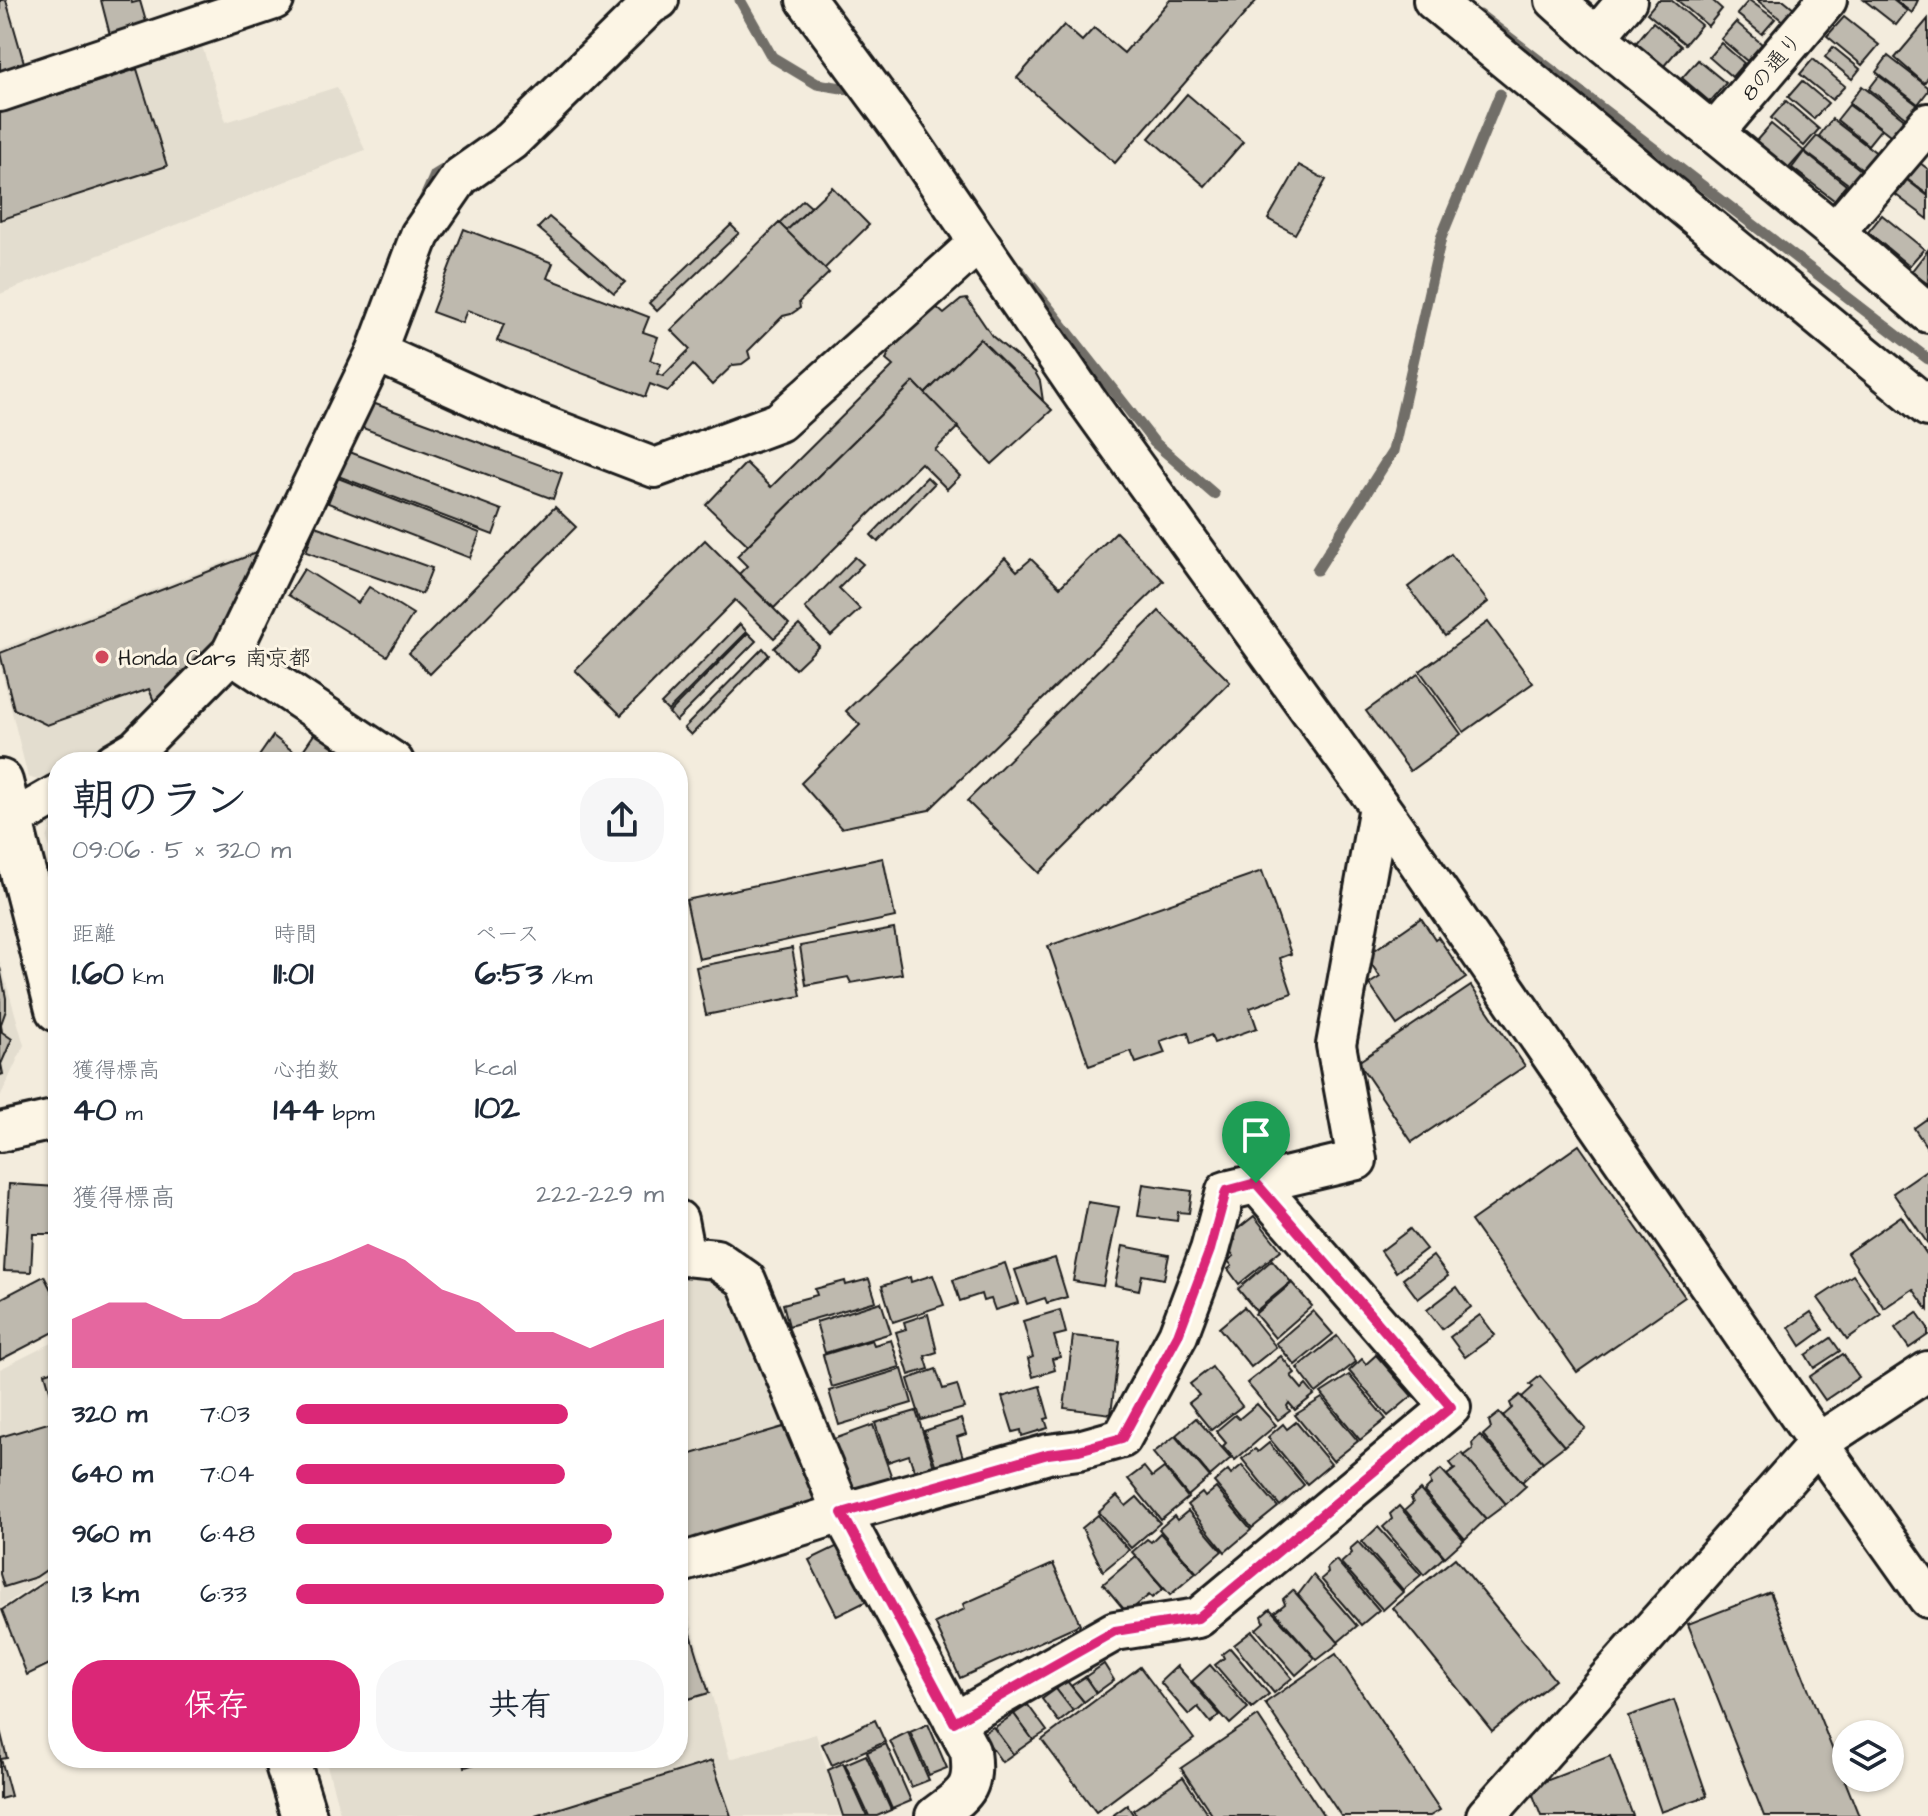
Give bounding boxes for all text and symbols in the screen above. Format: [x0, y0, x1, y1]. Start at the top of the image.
street label: 8の通り [1734, 26, 1810, 108]
place label: Honda Cars 南京都 [118, 643, 311, 674]
marker: Honda Cars 南京都 [93, 648, 111, 666]
text: 朝のラン [72, 771, 248, 832]
button: share [580, 778, 664, 862]
text: 09:06 · 5 × 320 m [72, 832, 291, 868]
text: 距離 [72, 919, 116, 950]
text: 時間 [273, 919, 317, 950]
text: ペース [475, 919, 539, 950]
text: 1.60 [72, 950, 124, 998]
text: 11:01 [273, 950, 314, 998]
text: 6:53 [475, 950, 543, 998]
text: km [124, 962, 163, 993]
text: /km [543, 962, 593, 993]
text: kcal [475, 1053, 517, 1084]
text: 獲得標高 [72, 1055, 160, 1086]
text: 心拍数 [273, 1055, 339, 1086]
text: 102 [475, 1084, 520, 1132]
text: 40 [72, 1086, 117, 1134]
text: 144 [273, 1086, 324, 1134]
text: m [117, 1098, 143, 1129]
text: bpm [324, 1098, 375, 1129]
pin [1222, 1101, 1290, 1183]
icon: arrive [1234, 1113, 1278, 1157]
text: 222–229 m [536, 1176, 664, 1212]
text: 獲得標高 [72, 1180, 176, 1216]
text: 320 m [72, 1396, 147, 1432]
text: 7:03 [200, 1396, 250, 1432]
text: 640 m [72, 1456, 153, 1492]
text: 7:04 [200, 1456, 254, 1492]
text: 960 m [72, 1516, 150, 1552]
text: 6:48 [200, 1516, 255, 1552]
text: 1.3 km [72, 1576, 139, 1612]
text: 6:33 [200, 1576, 247, 1612]
button: 保存 [72, 1660, 360, 1752]
button: 共有 [376, 1660, 664, 1752]
map controls [1832, 1720, 1904, 1792]
button: layers [1832, 1720, 1904, 1792]

